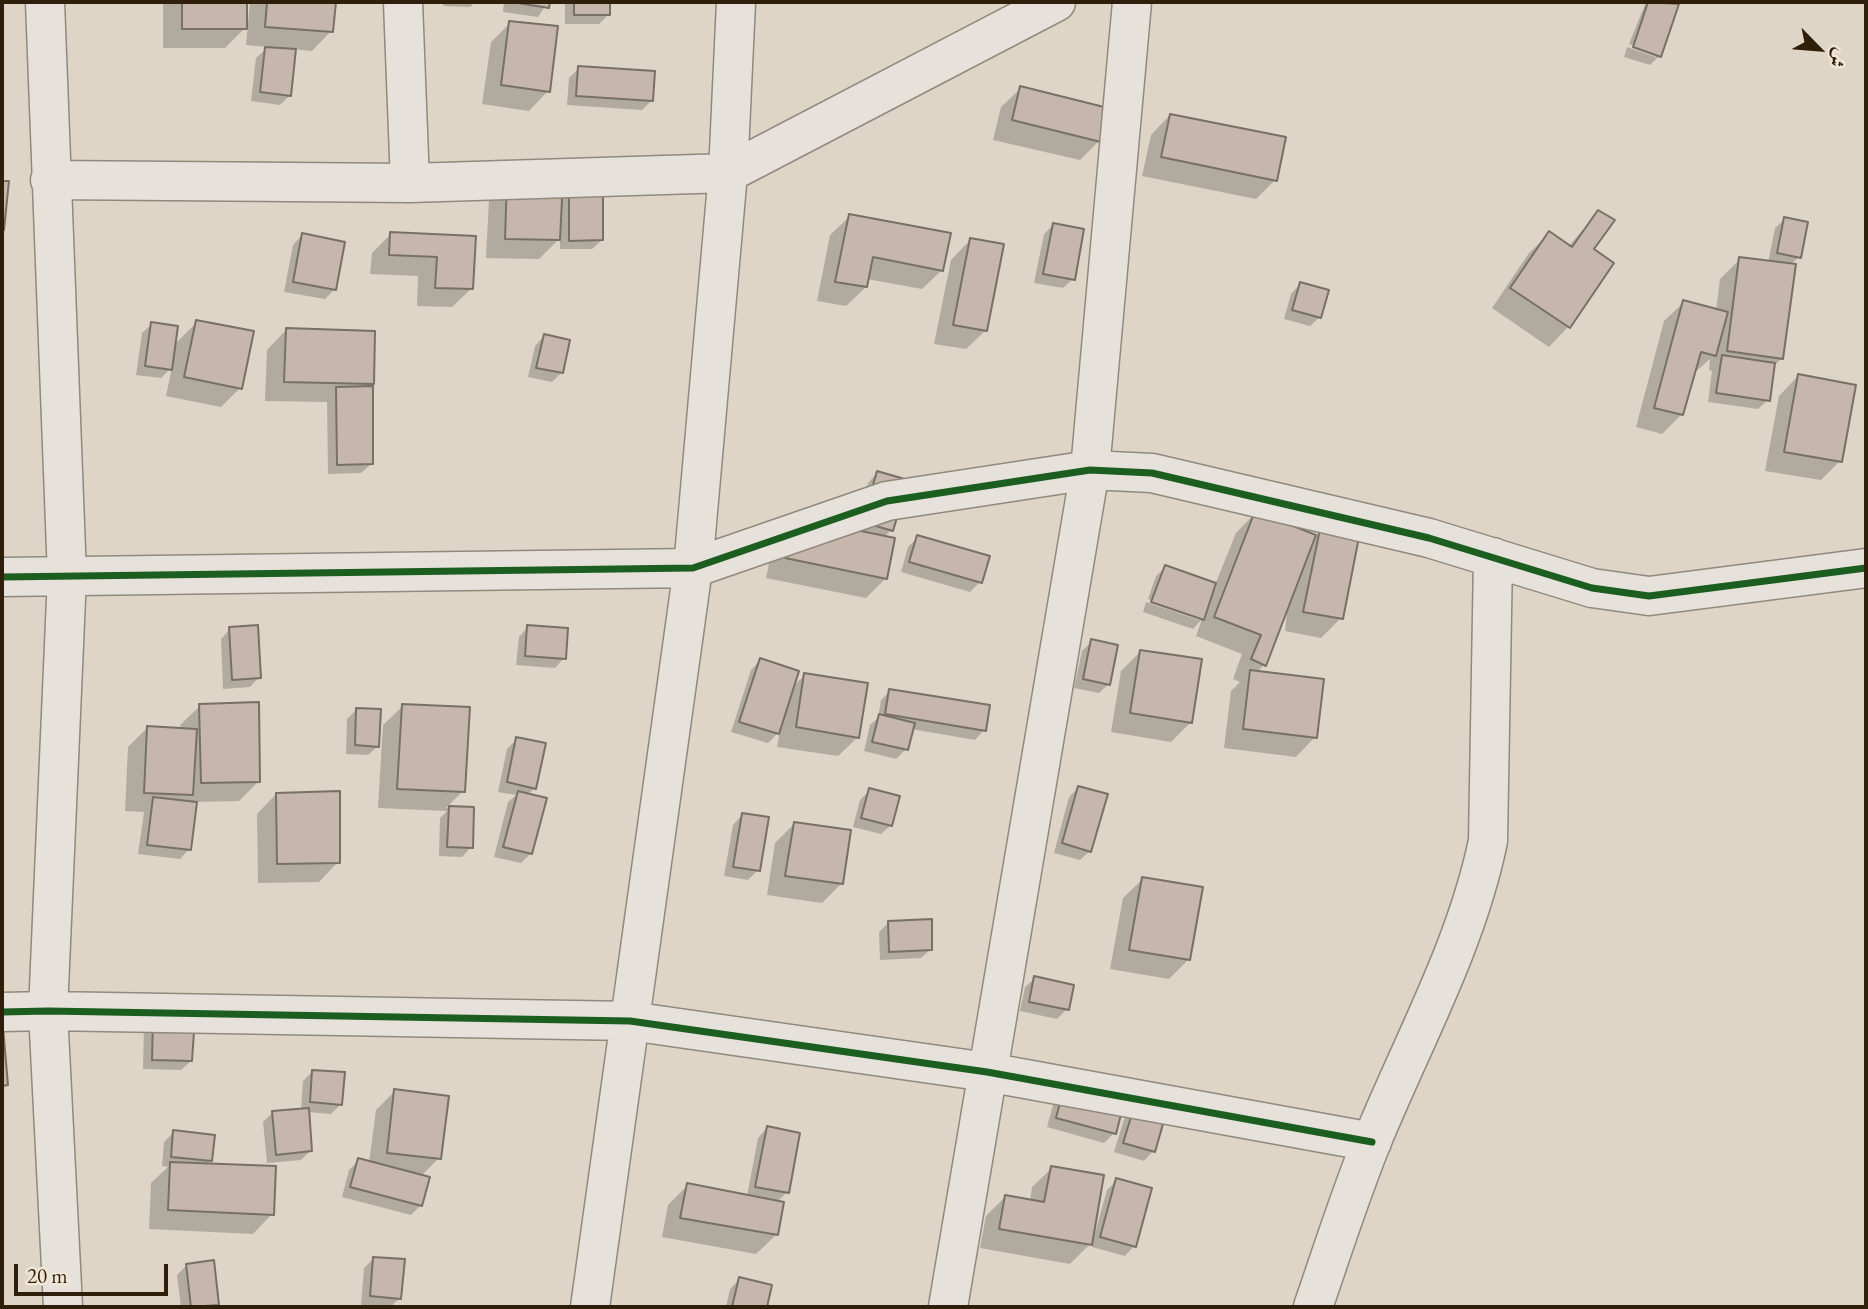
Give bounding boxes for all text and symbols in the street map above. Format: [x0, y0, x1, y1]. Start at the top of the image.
north arrow [1784, 14, 1854, 84]
text: ش [1823, 44, 1854, 72]
scale bar [18, 1250, 172, 1294]
text: 20 m [27, 1262, 68, 1289]

